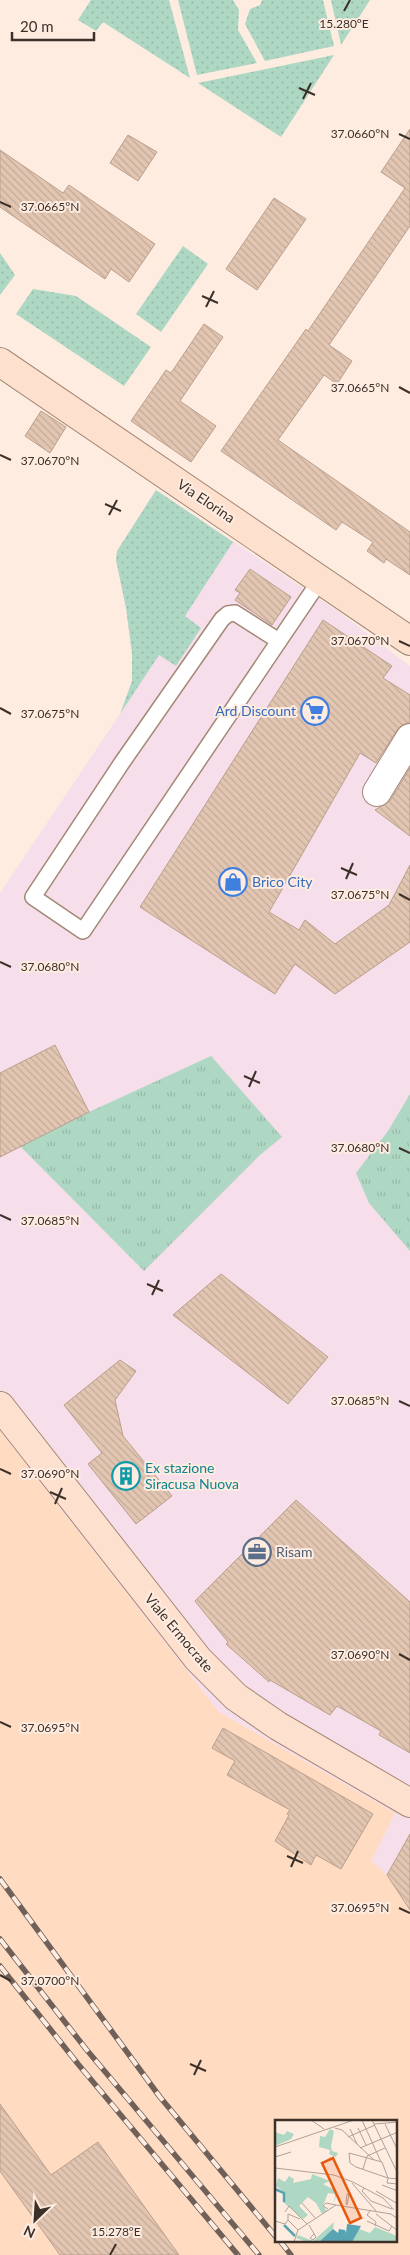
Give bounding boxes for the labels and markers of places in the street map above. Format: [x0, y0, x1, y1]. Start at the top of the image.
supermarket icon: Ard Discount [300, 696, 330, 726]
place label: Ard Discount [215, 702, 296, 719]
shop icon: Brico City [218, 867, 248, 897]
place label: Brico City [252, 873, 313, 890]
place label: Ex stazione Siracusa Nuova [145, 1459, 239, 1492]
building icon: Ex stazione Siracusa Nuova [111, 1461, 141, 1491]
office icon: Risam [242, 1537, 272, 1567]
place label: Risam [276, 1543, 313, 1560]

